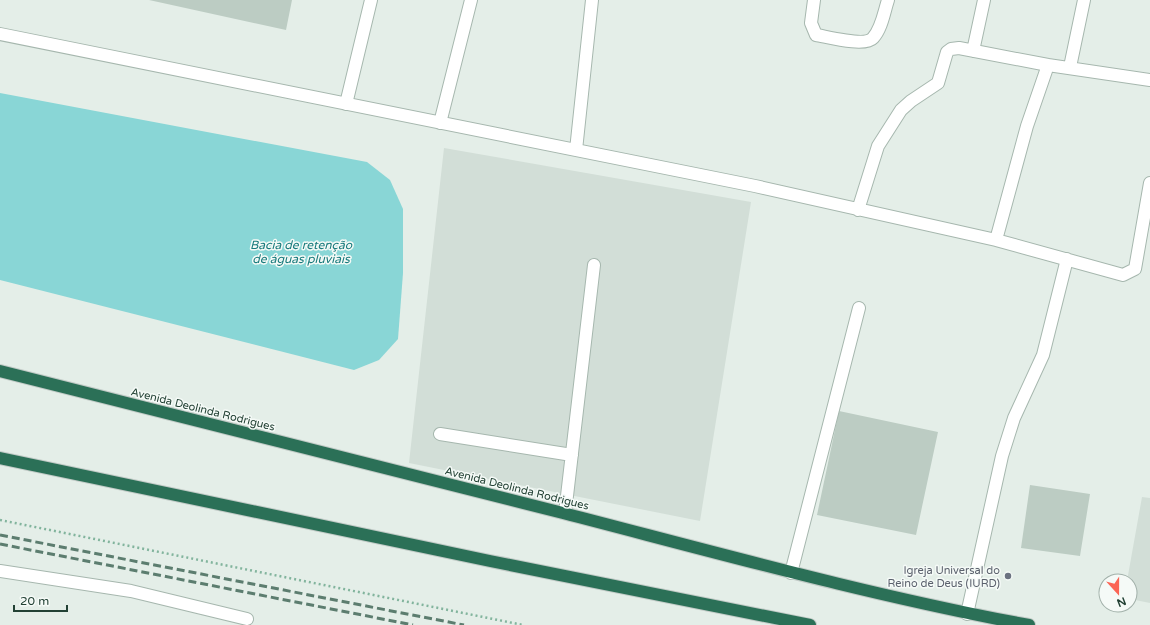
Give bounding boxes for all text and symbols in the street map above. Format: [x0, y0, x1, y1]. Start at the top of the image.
water label: Bacia de retenção de águas pluviais [250, 238, 353, 266]
street label: Avenida Deolinda Rodrigues [130, 385, 276, 434]
street label: Avenida Deolinda Rodrigues [444, 464, 590, 513]
place label: Igreja Universal do Reino de Deus (IURD) [887, 564, 1000, 590]
marker: Igreja Universal do Reino de Deus (IURD) [1003, 571, 1013, 581]
north arrow [1098, 573, 1138, 613]
scale bar [14, 587, 67, 613]
text: 20 m [20, 594, 49, 608]
text: N [1115, 594, 1128, 610]

